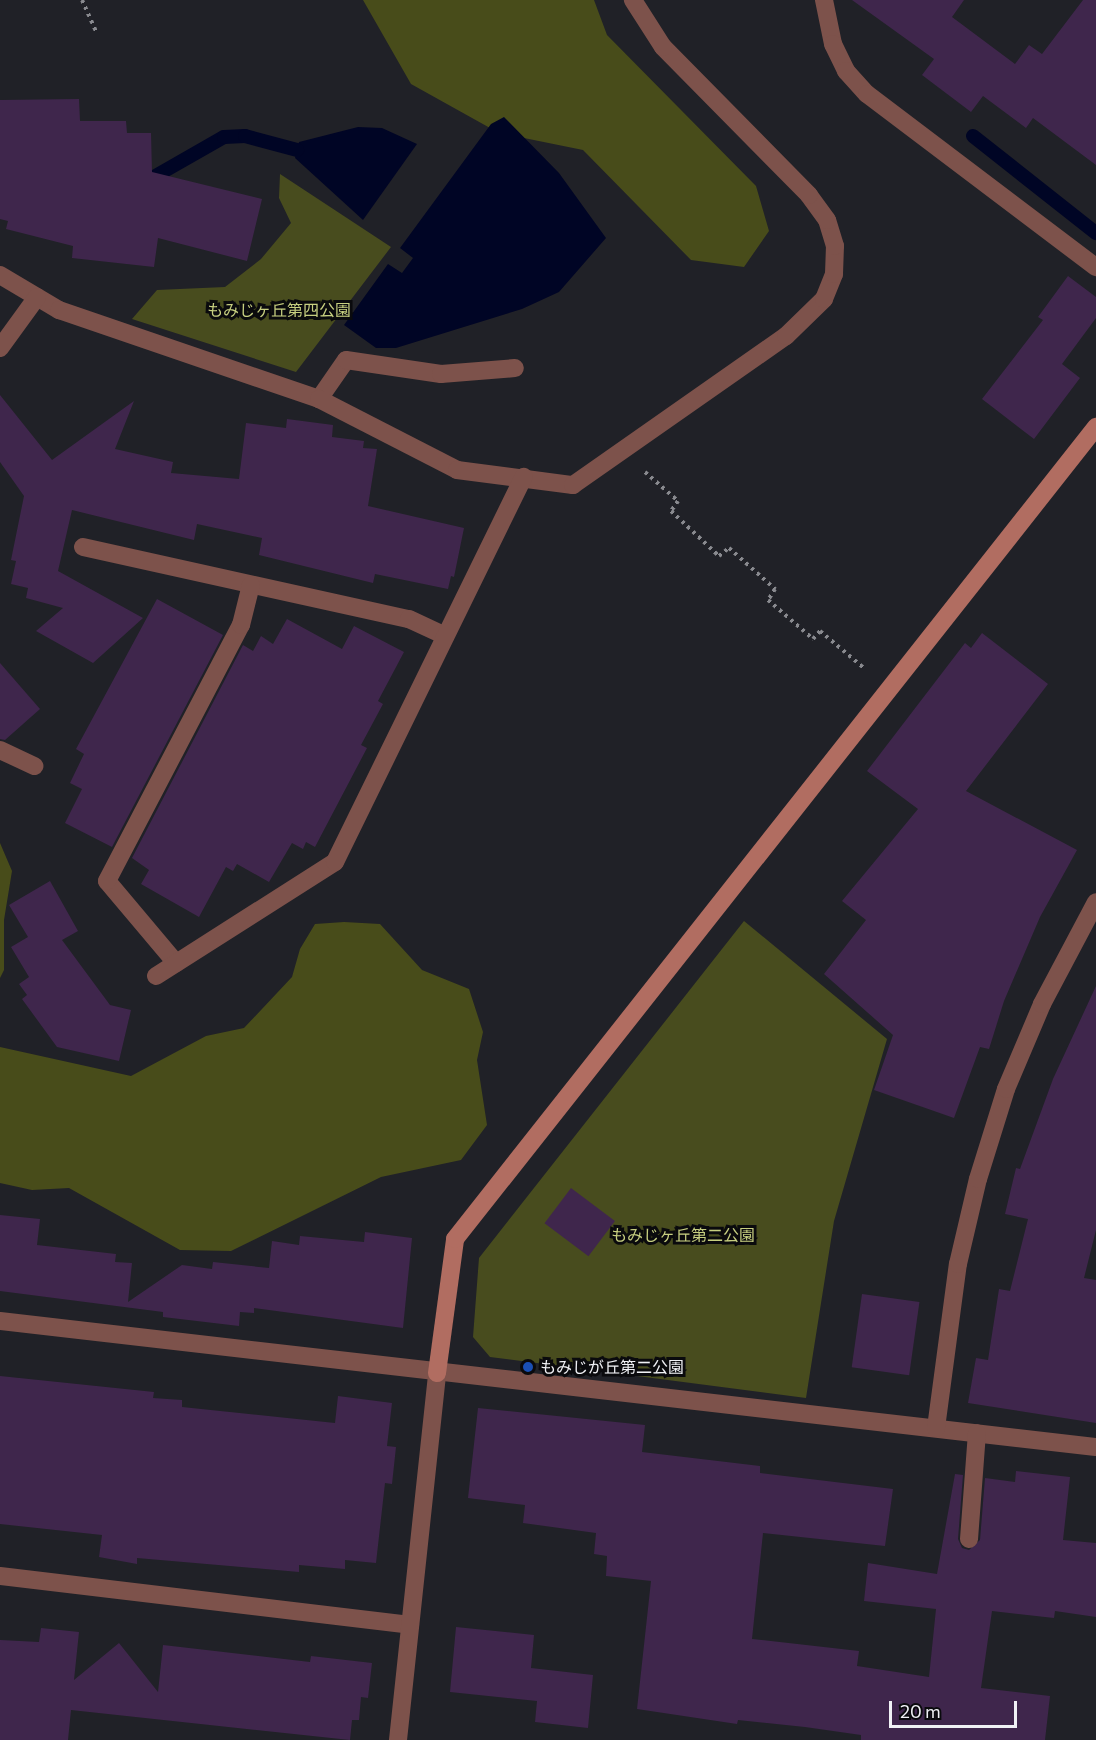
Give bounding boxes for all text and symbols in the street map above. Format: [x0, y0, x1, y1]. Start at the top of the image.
park label: もみじヶ丘第四公園 [207, 300, 351, 320]
park label: もみじヶ丘第二公園 [611, 1225, 755, 1245]
place label: もみじが丘第二公園 [540, 1357, 684, 1377]
marker: もみじが丘第二公園 [521, 1360, 535, 1374]
scale bar [892, 1689, 1020, 1727]
text: 20 m [900, 1700, 941, 1722]

